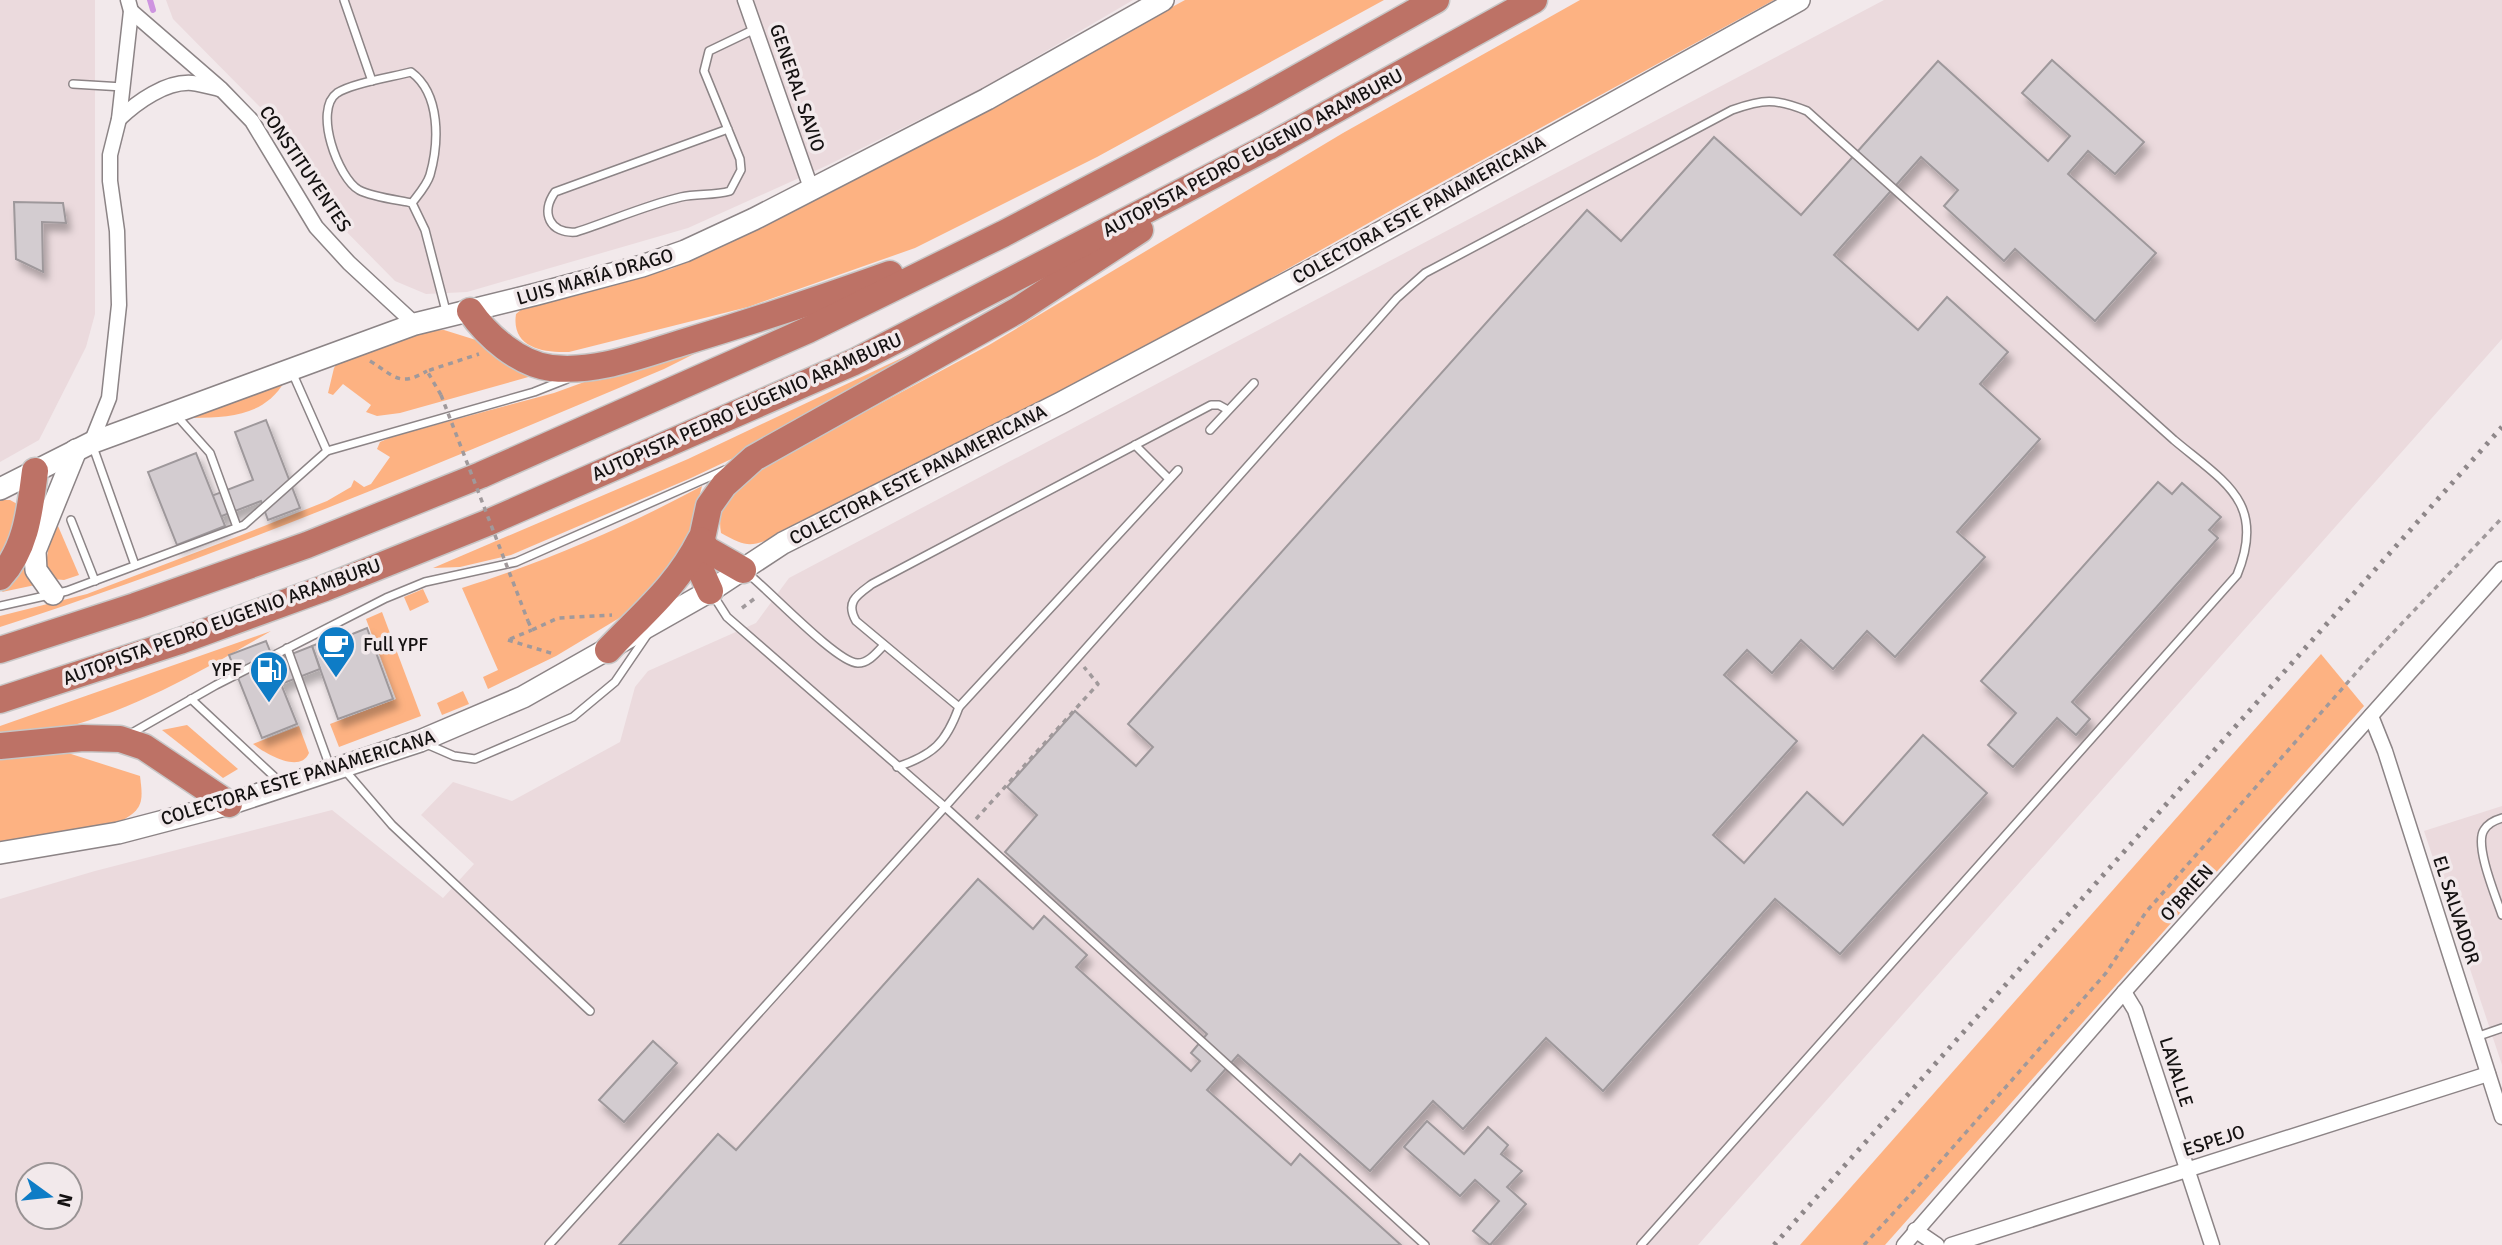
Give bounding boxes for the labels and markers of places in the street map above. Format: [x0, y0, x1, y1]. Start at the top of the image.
cafe icon: Full YPF [315, 624, 357, 679]
place label: Full YPF [363, 633, 428, 657]
fuel station icon: YPF [248, 649, 290, 704]
place label: YPF [212, 658, 242, 682]

